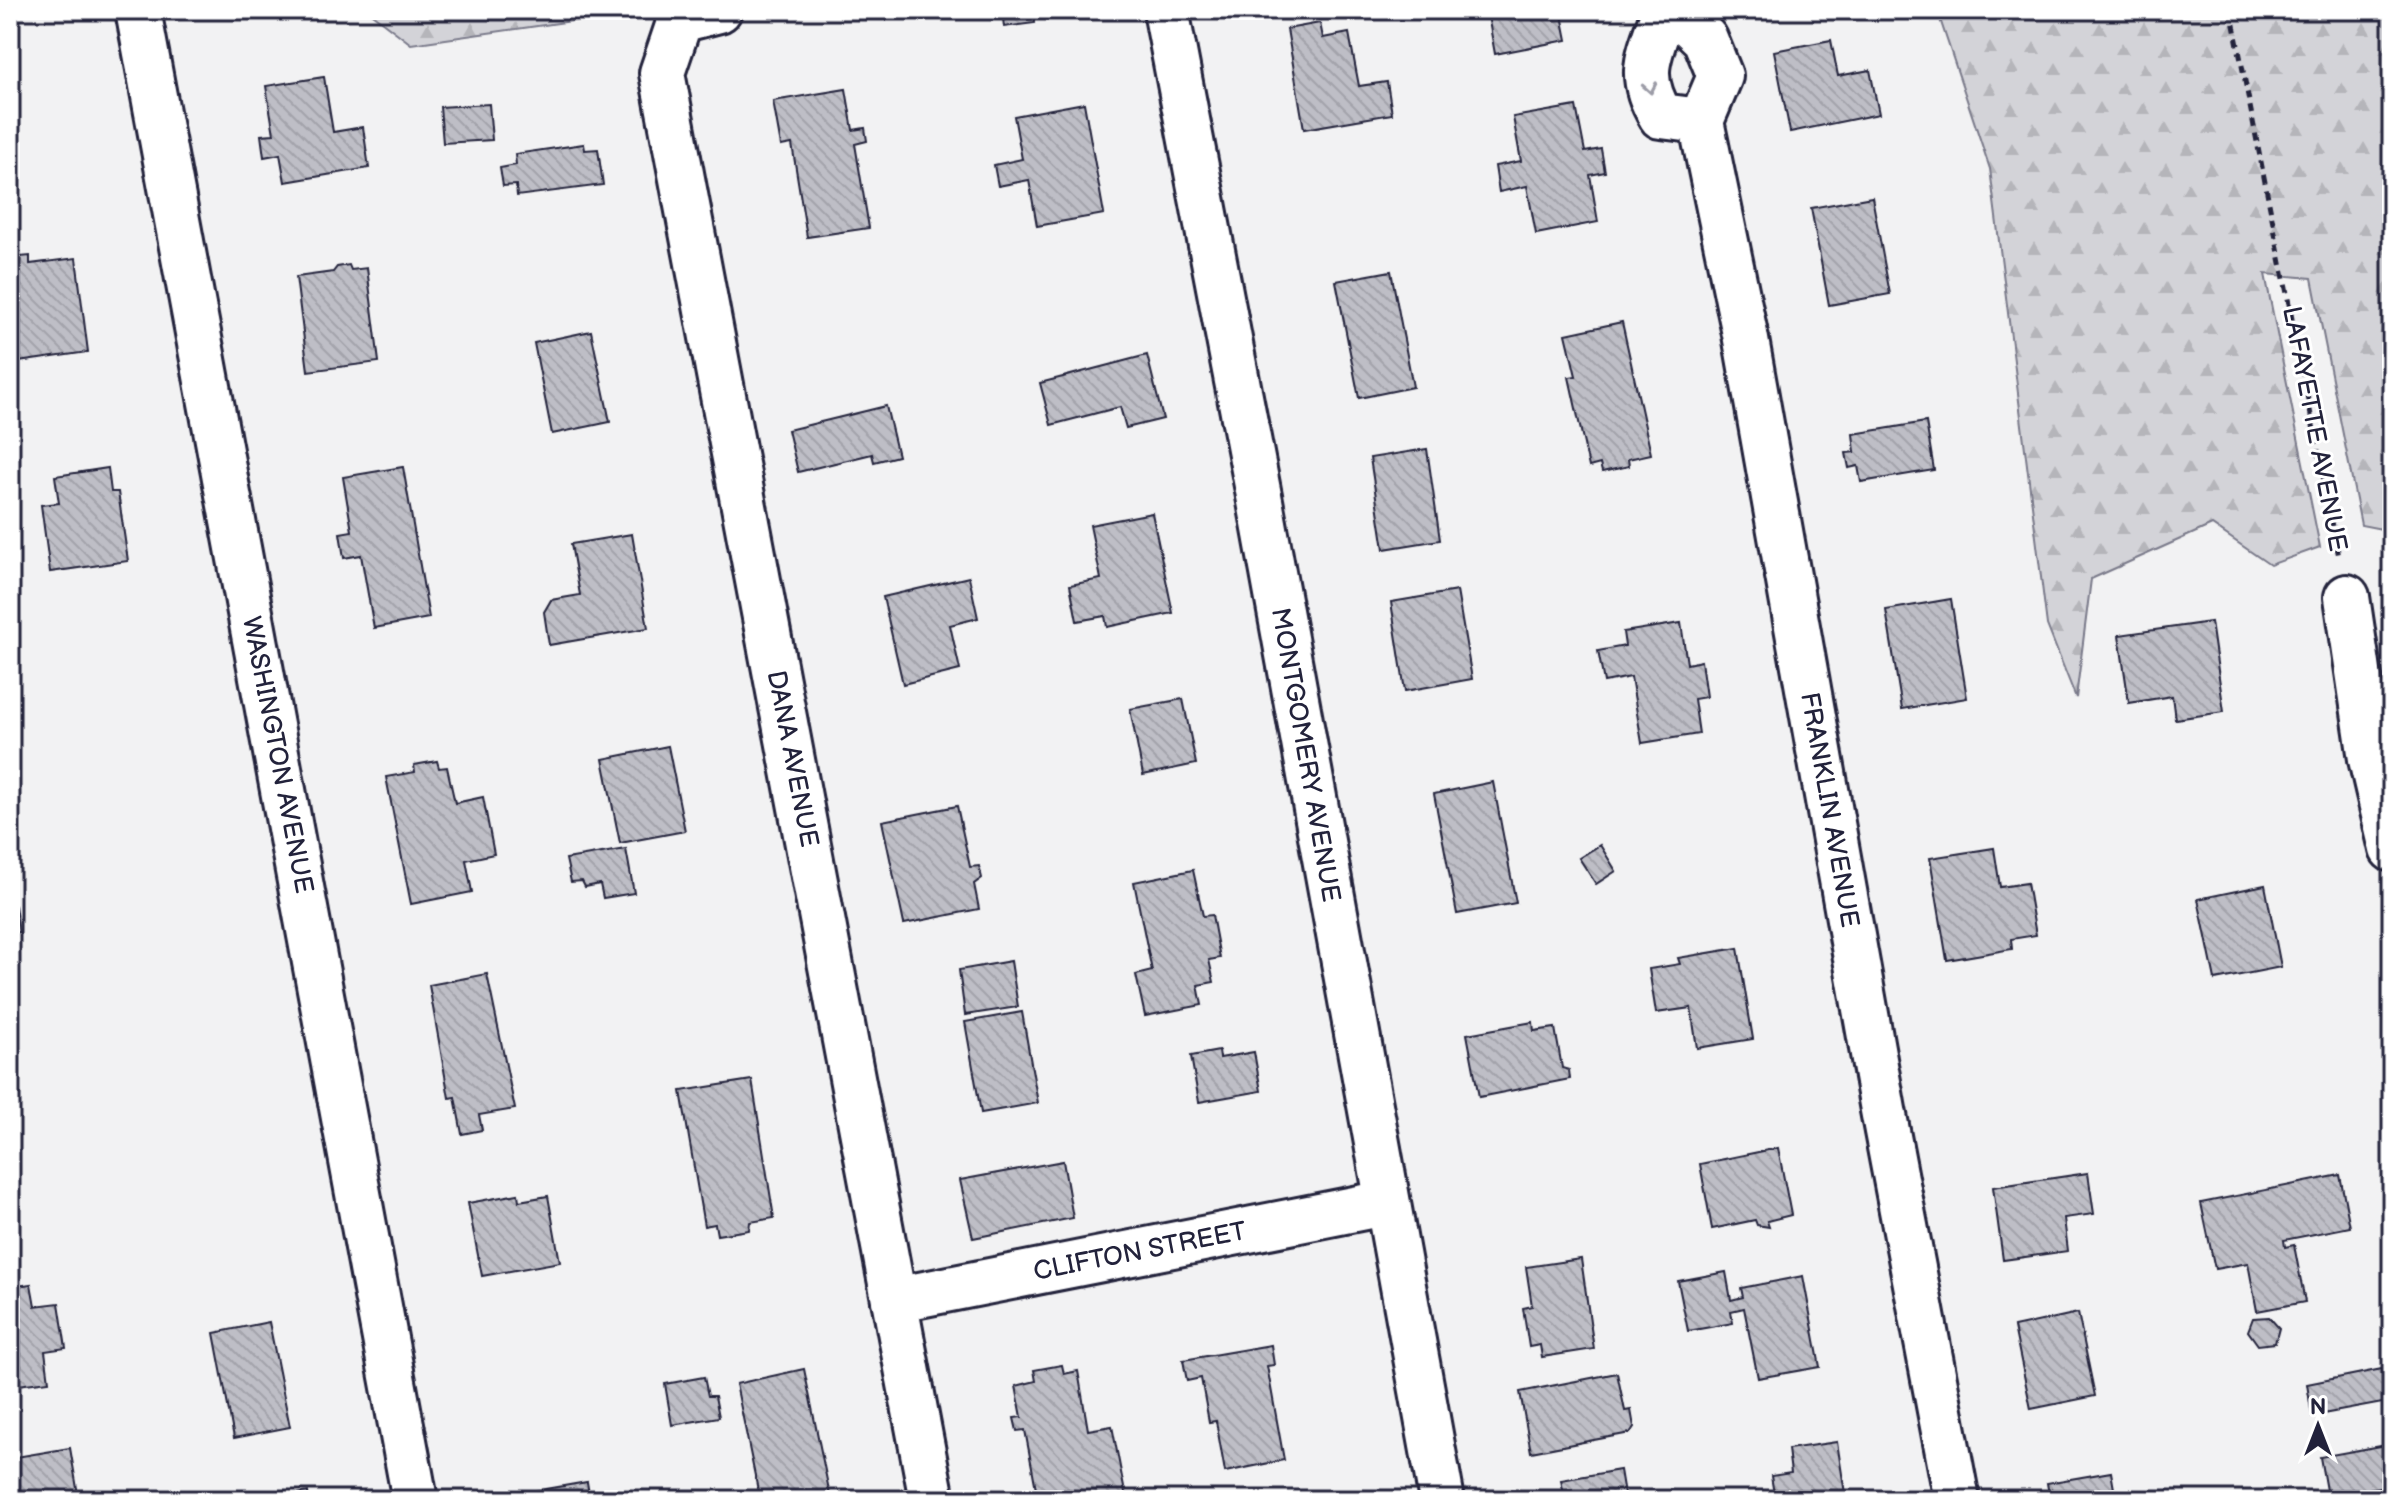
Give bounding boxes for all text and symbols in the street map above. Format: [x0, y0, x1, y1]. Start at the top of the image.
one-way arrow [1641, 82, 1658, 95]
street label: LAFAYETTE AVENUE [2275, 304, 2353, 554]
street label: MONTGOMERY AVENUE [1264, 606, 1346, 904]
street label: WASHINGTON AVENUE [235, 614, 319, 896]
street label: DANA AVENUE [760, 668, 824, 850]
street label: FRANKLIN AVENUE [1793, 690, 1865, 930]
street label: CLIFTON STREET [1031, 1216, 1249, 1288]
north arrow [2278, 1386, 2358, 1466]
text: N [2310, 1394, 2326, 1421]

